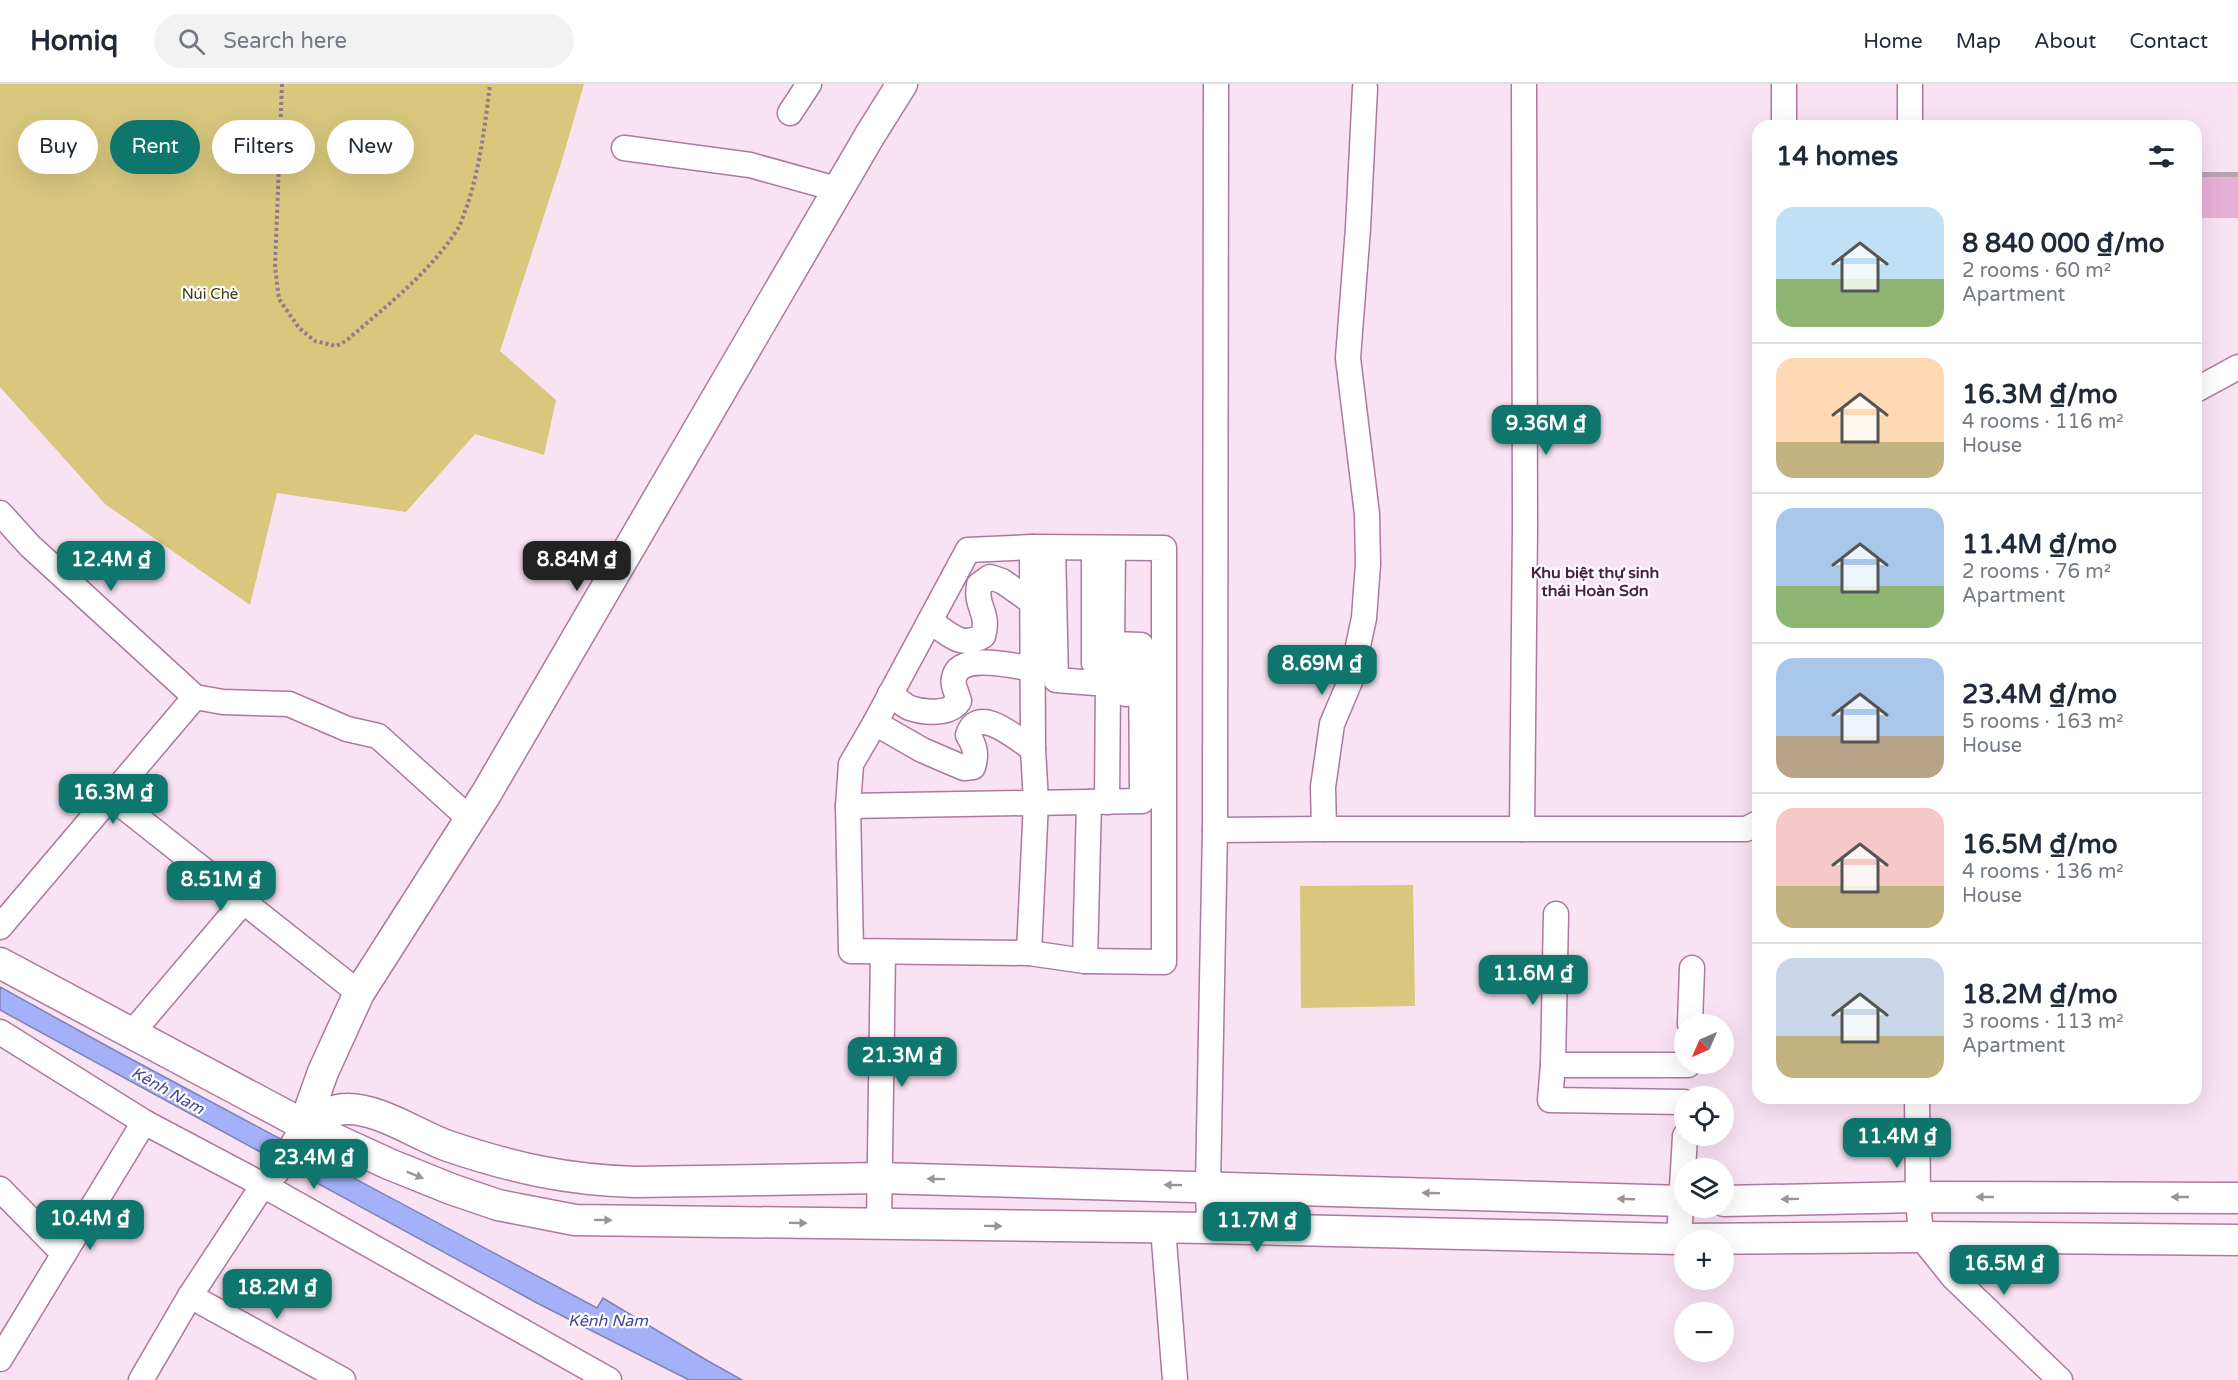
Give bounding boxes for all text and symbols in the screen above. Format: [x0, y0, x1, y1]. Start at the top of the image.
search box [154, 14, 574, 68]
text: Homiq [30, 24, 118, 58]
icon: search [175, 25, 208, 58]
text: Search here [223, 28, 347, 54]
text: Home [1863, 29, 1923, 54]
text: Map [1956, 29, 2001, 54]
text: About [2034, 29, 2096, 54]
text: Contact [2129, 29, 2208, 54]
chip: Buy [18, 120, 98, 174]
chip: Rent [110, 120, 200, 174]
chip: Filters [212, 120, 315, 174]
chip: New [327, 120, 414, 174]
icon: filters [2145, 140, 2178, 173]
text: 14 homes [1776, 141, 1898, 172]
text: 8 840 000 ₫/mo [1962, 228, 2164, 259]
icon: home [1824, 231, 1896, 303]
text: 2 rooms · 60 m² [1962, 259, 2111, 283]
text: Apartment [1962, 283, 2065, 307]
park label: Núi Chè [182, 285, 238, 303]
text: 16.3M ₫/mo [1962, 379, 2118, 410]
icon: home [1824, 382, 1896, 454]
pin: 9.36M ₫ [1491, 405, 1601, 456]
text: 4 rooms · 116 m² [1962, 410, 2124, 434]
text: 9.36M ₫ [1506, 412, 1586, 436]
text: House [1962, 434, 2022, 458]
text: 11.4M ₫/mo [1962, 529, 2117, 560]
icon: home [1824, 532, 1896, 604]
pin: 12.4M ₫ [56, 541, 166, 592]
pin: 8.84M ₫ [522, 541, 632, 592]
text: 12.4M ₫ [71, 548, 151, 572]
text: 8.84M ₫ [537, 548, 617, 572]
text: 2 rooms · 76 m² [1962, 560, 2111, 584]
district label: Khu biệt thự sinh thái Hoàn Sơn [1531, 563, 1659, 601]
text: Apartment [1962, 584, 2065, 608]
pin: 8.69M ₫ [1267, 645, 1377, 696]
text: 8.69M ₫ [1282, 652, 1362, 676]
text: 23.4M ₫/mo [1962, 679, 2117, 710]
icon: home [1824, 682, 1896, 754]
text: 5 rooms · 163 m² [1962, 710, 2124, 734]
text: House [1962, 734, 2022, 758]
pin: 16.3M ₫ [58, 774, 168, 825]
text: 16.3M ₫ [73, 781, 153, 805]
text: 16.5M ₫/mo [1962, 829, 2118, 860]
icon: home [1824, 832, 1896, 904]
text: 4 rooms · 136 m² [1962, 860, 2124, 884]
pin: 8.51M ₫ [166, 861, 276, 912]
text: 8.51M ₫ [181, 868, 261, 892]
text: House [1962, 884, 2022, 908]
pin: 11.6M ₫ [1478, 955, 1588, 1006]
text: 11.6M ₫ [1493, 962, 1573, 986]
text: 18.2M ₫/mo [1962, 979, 2118, 1010]
icon: home [1824, 982, 1896, 1054]
text: 3 rooms · 113 m² [1962, 1010, 2124, 1034]
north arrow [1674, 1014, 1734, 1074]
map controls [1674, 1014, 1734, 1362]
text: Apartment [1962, 1034, 2065, 1058]
pin: 21.3M ₫ [847, 1037, 957, 1088]
text: 21.3M ₫ [862, 1044, 942, 1068]
water label: Kênh Nam [128, 1063, 208, 1119]
button: locate [1674, 1086, 1734, 1146]
pin: 11.4M ₫ [1842, 1118, 1952, 1169]
text: 11.4M ₫ [1857, 1125, 1937, 1149]
pin: 23.4M ₫ [259, 1139, 369, 1190]
text: 23.4M ₫ [274, 1146, 354, 1170]
button: layers [1674, 1158, 1734, 1218]
one-way arrow [407, 1170, 425, 1180]
one-way arrow [927, 1174, 946, 1184]
one-way arrow [1164, 1180, 1183, 1190]
one-way arrow [1422, 1189, 1441, 1198]
one-way arrow [1975, 1192, 1994, 1202]
one-way arrow [2170, 1192, 2189, 1202]
one-way arrow [1617, 1195, 1636, 1204]
one-way arrow [1780, 1195, 1799, 1204]
pin: 10.4M ₫ [35, 1200, 145, 1251]
pin: 11.7M ₫ [1202, 1202, 1312, 1253]
text: 10.4M ₫ [50, 1207, 130, 1231]
text: 11.7M ₫ [1217, 1209, 1297, 1233]
one-way arrow [594, 1215, 613, 1225]
one-way arrow [789, 1218, 808, 1228]
one-way arrow [984, 1221, 1003, 1230]
button: + [1674, 1230, 1734, 1290]
pin: 16.5M ₫ [1949, 1245, 2059, 1296]
text: 16.5M ₫ [1964, 1252, 2044, 1276]
pin: 18.2M ₫ [222, 1269, 332, 1320]
text: 18.2M ₫ [237, 1276, 317, 1300]
button: − [1674, 1302, 1734, 1362]
water label: Kênh Nam [568, 1311, 648, 1331]

